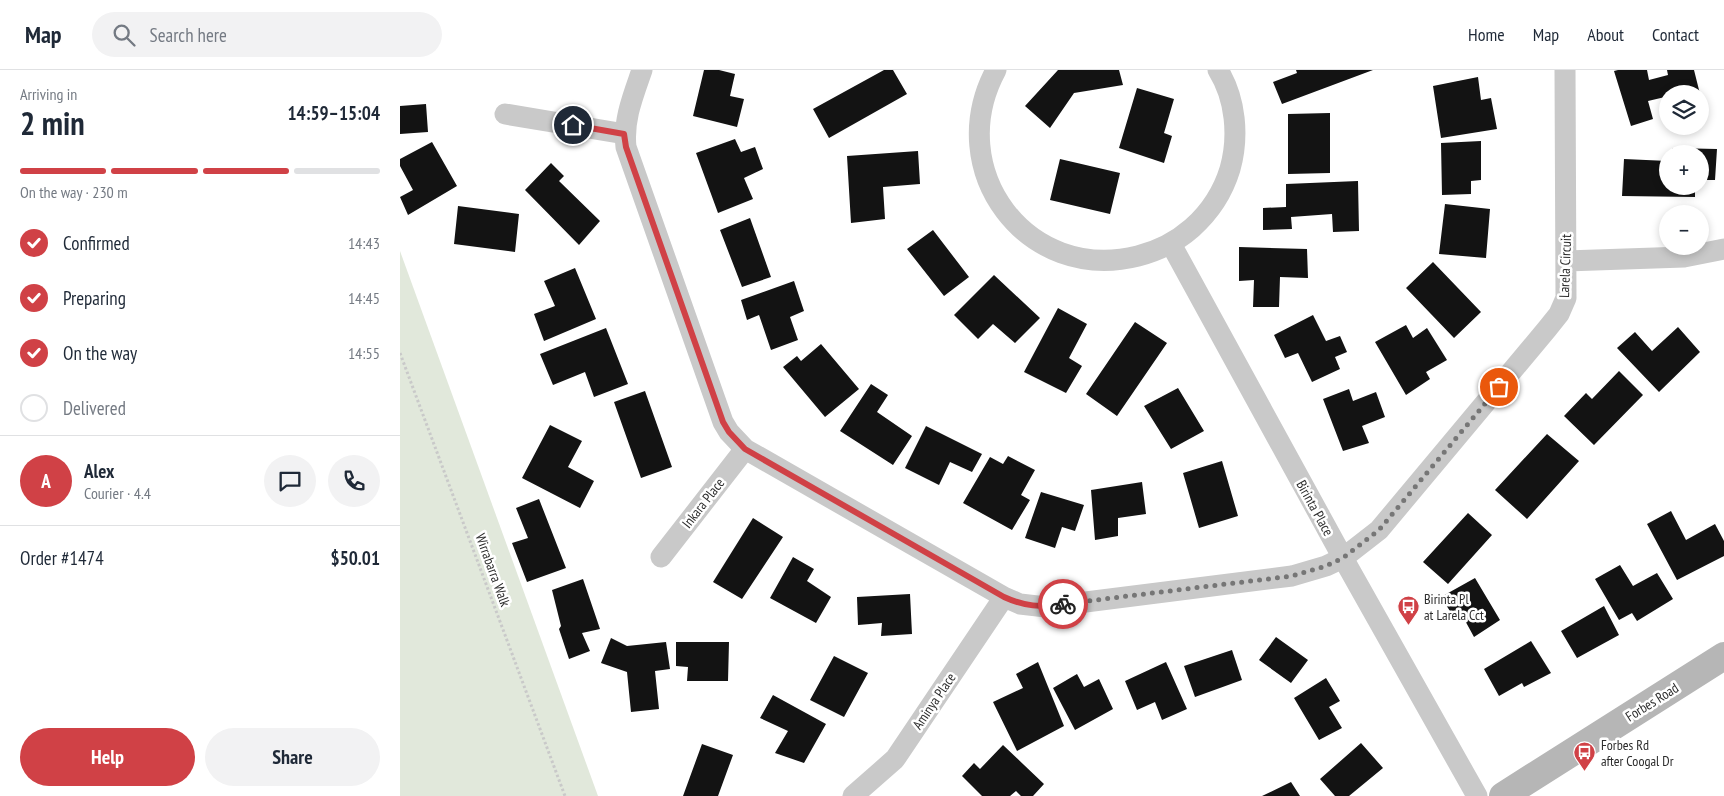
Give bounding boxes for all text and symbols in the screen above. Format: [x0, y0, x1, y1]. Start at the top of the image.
search box [92, 12, 442, 57]
text: Map [25, 19, 62, 50]
icon: search [110, 21, 138, 49]
text: Search here [150, 23, 227, 47]
text: Home [1468, 23, 1505, 46]
text: Map [1533, 23, 1559, 46]
text: About [1587, 23, 1624, 46]
text: Contact [1652, 23, 1699, 46]
text: Arriving in [20, 84, 77, 104]
map controls [1659, 85, 1709, 255]
button: layers [1659, 85, 1709, 135]
text: 14:59–15:04 [287, 101, 380, 125]
text: 2 min [20, 102, 85, 144]
pin [552, 104, 594, 146]
icon: home [559, 111, 587, 139]
button: + [1659, 145, 1709, 195]
text: On the way · 230 m [20, 182, 128, 202]
button: − [1659, 205, 1709, 255]
icon: check [20, 229, 48, 257]
text: Confirmed [63, 231, 130, 255]
text: 14:43 [348, 233, 380, 253]
street label: Larela Circuit [1555, 234, 1575, 298]
icon: check [20, 284, 48, 312]
text: Preparing [63, 286, 126, 310]
text: 14:45 [348, 288, 380, 308]
icon: check [20, 339, 48, 367]
text: On the way [63, 341, 137, 365]
text: 14:55 [348, 343, 380, 363]
pin [1478, 366, 1520, 408]
icon: bag [1485, 373, 1513, 401]
text: Delivered [63, 396, 126, 420]
button: chat [264, 455, 316, 507]
button: phone [328, 455, 380, 507]
text: Alex [84, 459, 114, 483]
text: A [41, 469, 51, 493]
street label: Inkara Place [678, 474, 728, 532]
street label: Birinta Place [1292, 477, 1338, 539]
text: Courier · 4.4 [84, 483, 151, 503]
street label: Wirrabarra Walk [471, 531, 515, 610]
text: Order #1474 [20, 546, 104, 570]
text: $50.01 [331, 546, 380, 570]
courier [1038, 579, 1088, 629]
icon: bike [1049, 590, 1077, 618]
place label: Birinta Pl at Larela Cct [1424, 590, 1484, 624]
bus stop icon: Birinta Pl at Larela Cct [1396, 595, 1420, 626]
street label: Aminya Place [909, 669, 960, 733]
street label: Forbes Road [1622, 679, 1682, 725]
button: Help [20, 728, 195, 786]
button: Share [205, 728, 380, 786]
place label: Forbes Rd after Coogal Dr [1601, 736, 1674, 770]
bus stop icon: Forbes Rd after Coogal Dr [1573, 741, 1597, 772]

